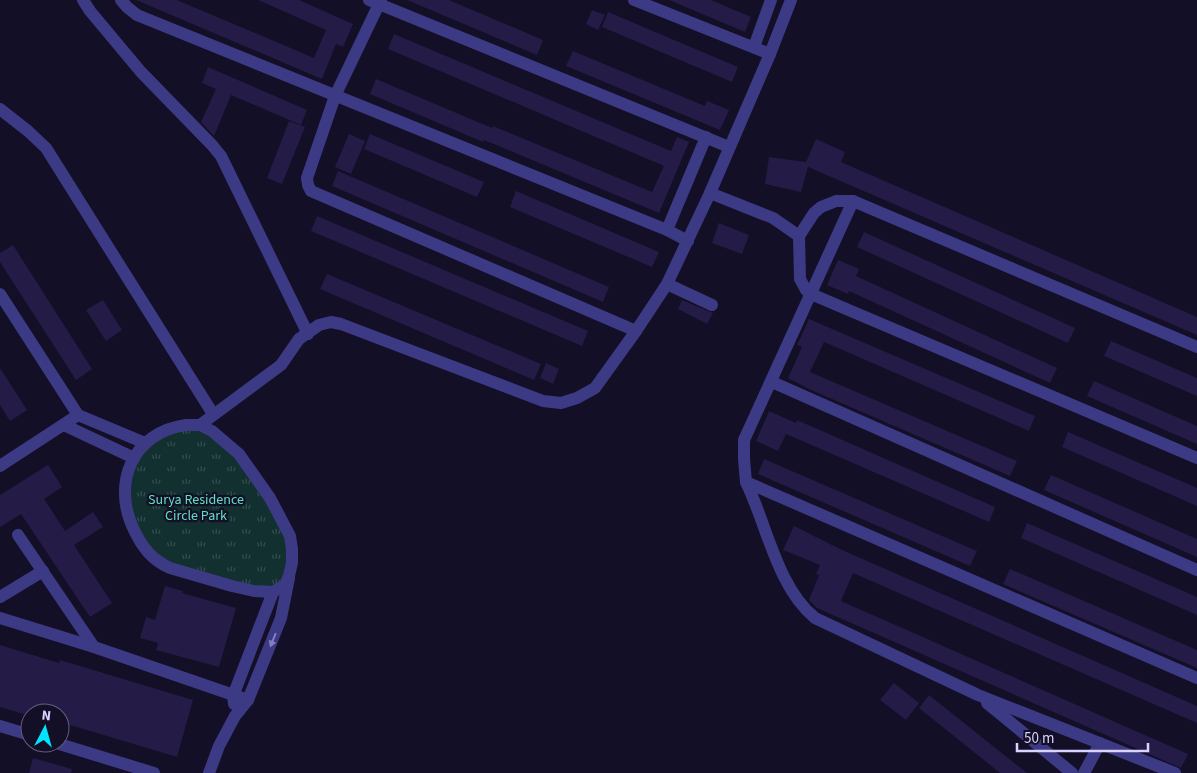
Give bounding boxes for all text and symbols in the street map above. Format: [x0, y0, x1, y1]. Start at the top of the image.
park label: Surya Residence Circle Park [148, 490, 244, 526]
one-way arrow [268, 633, 276, 647]
north arrow [20, 703, 70, 753]
text: N [41, 706, 52, 726]
scale bar [1017, 720, 1148, 752]
text: 50 m [1024, 728, 1054, 749]

